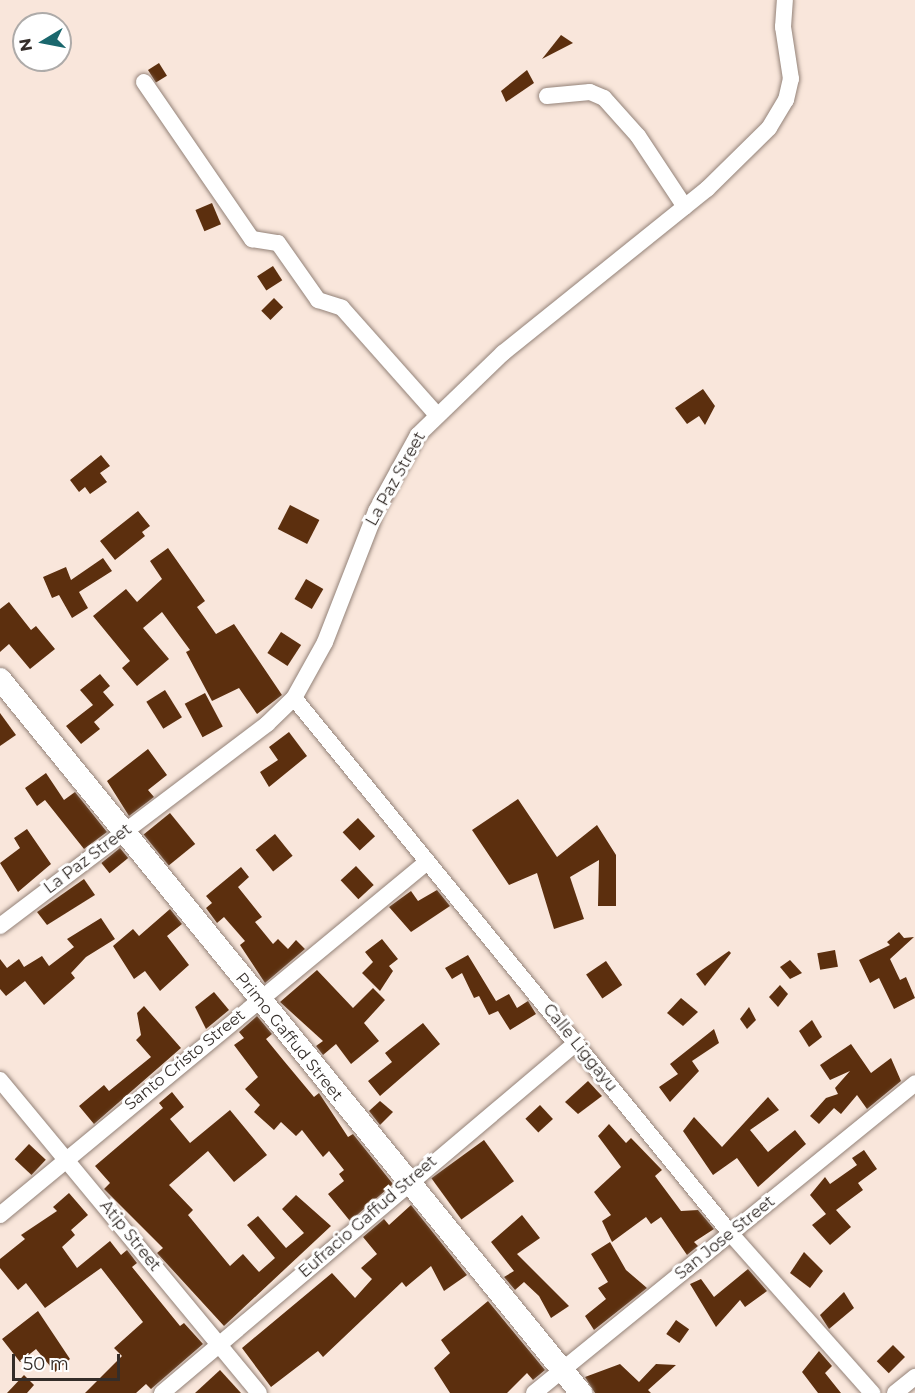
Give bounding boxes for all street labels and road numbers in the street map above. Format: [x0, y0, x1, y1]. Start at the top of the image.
street label: La Paz Street [362, 429, 430, 529]
street label: La Paz Street [41, 820, 135, 898]
street label: Primo Gaffud Street [231, 969, 347, 1105]
street label: Calle Liggayu [539, 1000, 621, 1096]
street label: Santo Cristo Street [121, 1006, 249, 1114]
street label: Eufracio Gaffud Street [295, 1152, 441, 1282]
street label: San Jose Street [671, 1192, 779, 1284]
street label: Atip Street [96, 1197, 164, 1275]

